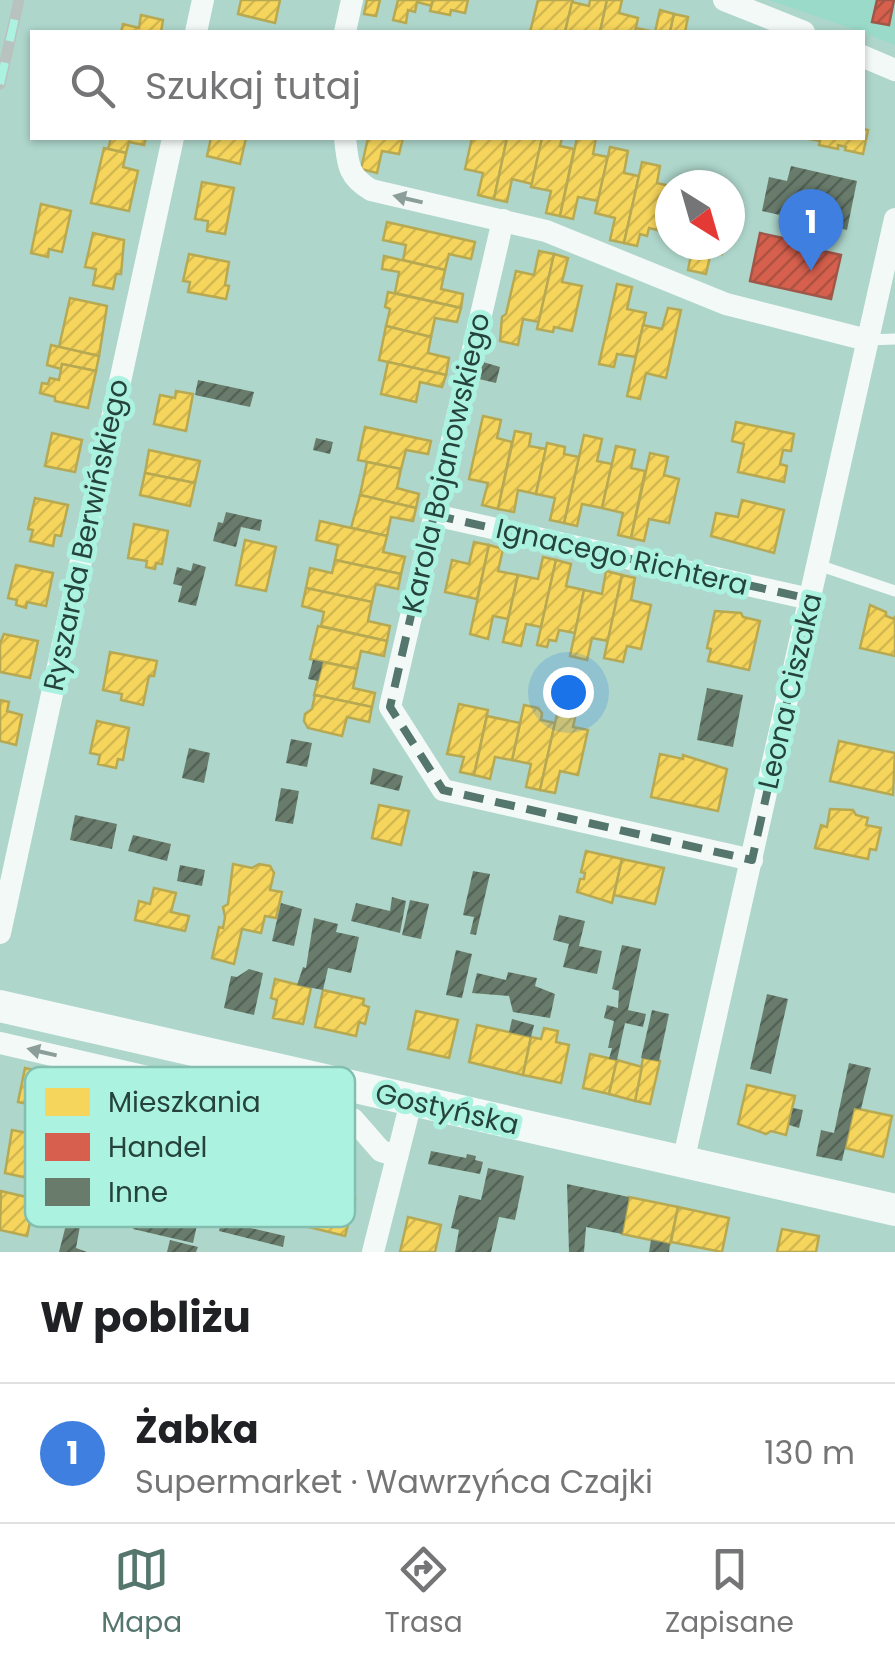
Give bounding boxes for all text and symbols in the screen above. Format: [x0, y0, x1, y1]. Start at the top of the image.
search box [30, 30, 865, 140]
icon: search [65, 58, 120, 113]
text: Szukaj tutaj [145, 59, 361, 112]
north arrow [655, 170, 745, 260]
pin: 1 [778, 188, 844, 271]
one-way arrow [392, 191, 423, 206]
street label: Karola Bojanowskiego [392, 309, 500, 617]
street label: Ryszarda Berwińskiego [34, 376, 138, 694]
street label: Ignacego Richtera [492, 509, 752, 605]
street label: Leona Ciszaka [749, 589, 831, 793]
your location [543, 667, 594, 718]
one-way arrow [26, 1044, 57, 1060]
legend [25, 1067, 355, 1227]
street label: Gostyńska [371, 1074, 523, 1144]
text: Mieszkania [108, 1083, 261, 1122]
text: Handel [108, 1128, 207, 1167]
text: Inne [108, 1173, 168, 1212]
text: W pobliżu [40, 1288, 251, 1347]
text: Żabka [135, 1403, 259, 1456]
text: 1 [66, 1430, 79, 1475]
text: 130 m [764, 1430, 855, 1475]
text: Supermarket · Wawrzyńca Czajki [135, 1459, 653, 1504]
tab: Mapa [101, 1542, 182, 1644]
tab: Trasa [385, 1542, 463, 1644]
tab: Zapisane [665, 1542, 794, 1644]

